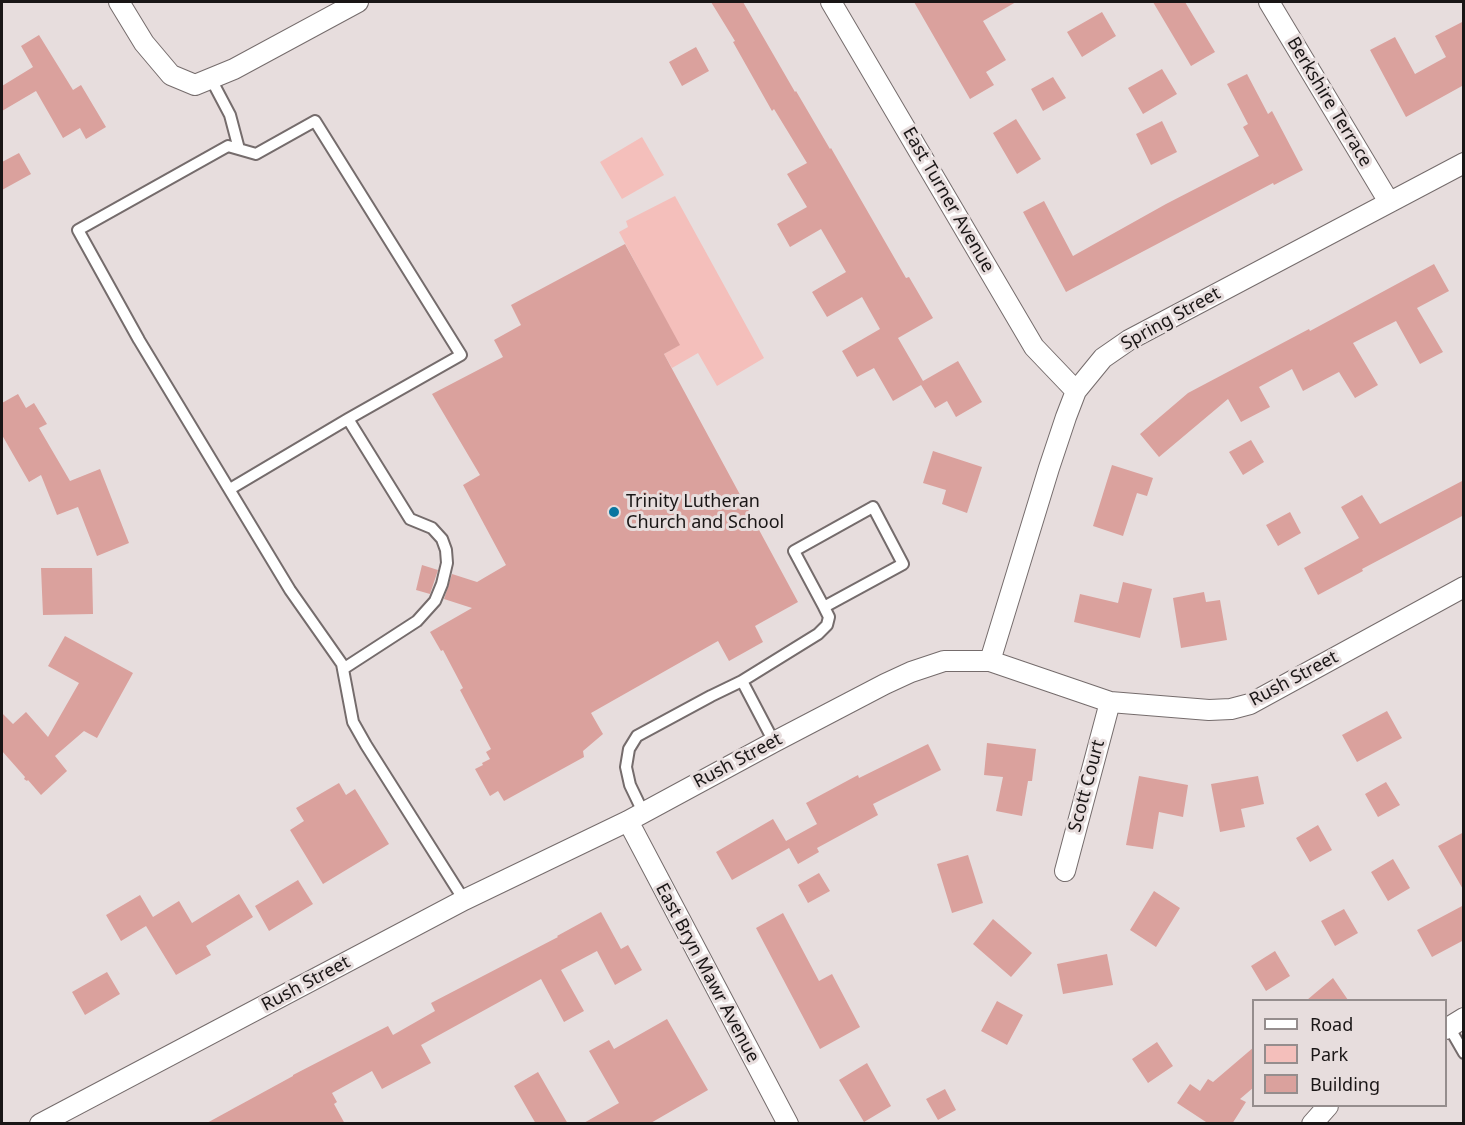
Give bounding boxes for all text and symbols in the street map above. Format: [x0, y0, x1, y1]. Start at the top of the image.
street label: Berkshire Terrace [1282, 33, 1376, 171]
street label: East Turner Avenue [898, 124, 998, 276]
street label: Spring Street [1118, 283, 1224, 355]
place label: Trinity Lutheran Church and School [626, 491, 784, 534]
marker: Trinity Lutheran Church and School [607, 505, 621, 519]
street label: Rush Street [1246, 647, 1342, 711]
street label: Rush Street [690, 729, 786, 793]
street label: Scott Court [1064, 738, 1110, 834]
street label: East Bryn Mawr Avenue [651, 880, 763, 1066]
street label: Rush Street [258, 952, 354, 1016]
legend [1252, 999, 1447, 1107]
text: Road [1310, 1012, 1353, 1036]
text: Park [1310, 1042, 1348, 1066]
text: Building [1310, 1072, 1380, 1096]

